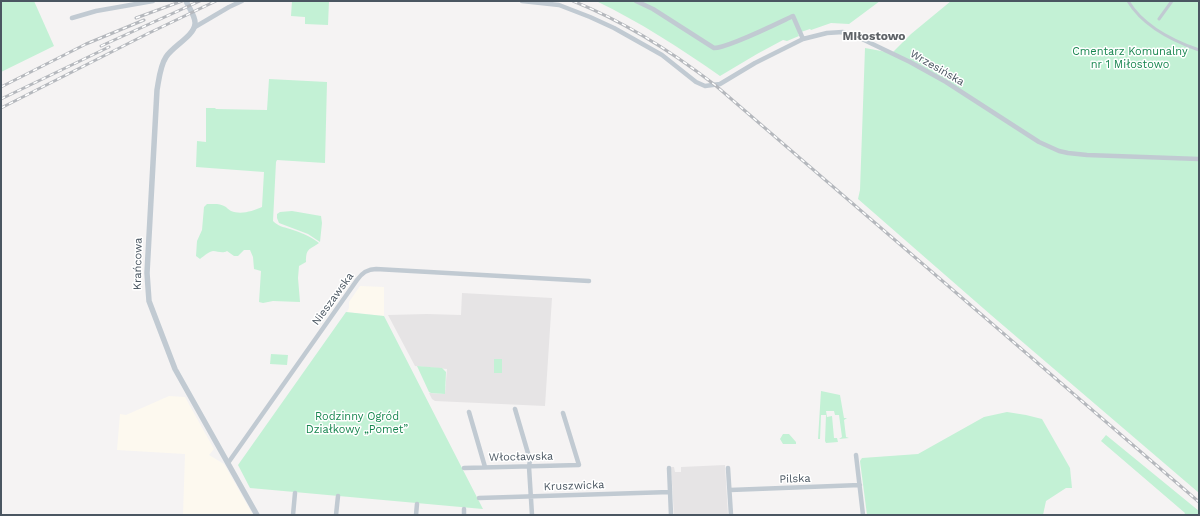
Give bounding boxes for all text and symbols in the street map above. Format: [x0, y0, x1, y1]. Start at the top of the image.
district label: Miłostowo [843, 29, 905, 43]
park label: Cmentarz Komunalny nr 1 Miłostowo [1072, 45, 1188, 71]
street label: Wrzesińska [907, 47, 967, 89]
street label: Krańcowa [131, 238, 145, 290]
street label: Nieszawska [309, 270, 357, 328]
park label: Rodzinny Ogród Działkowy „Pomet” [306, 410, 408, 436]
street label: Włocławska [489, 450, 553, 464]
street label: Pilska [779, 472, 811, 486]
street label: Kruszwicka [543, 478, 605, 494]

